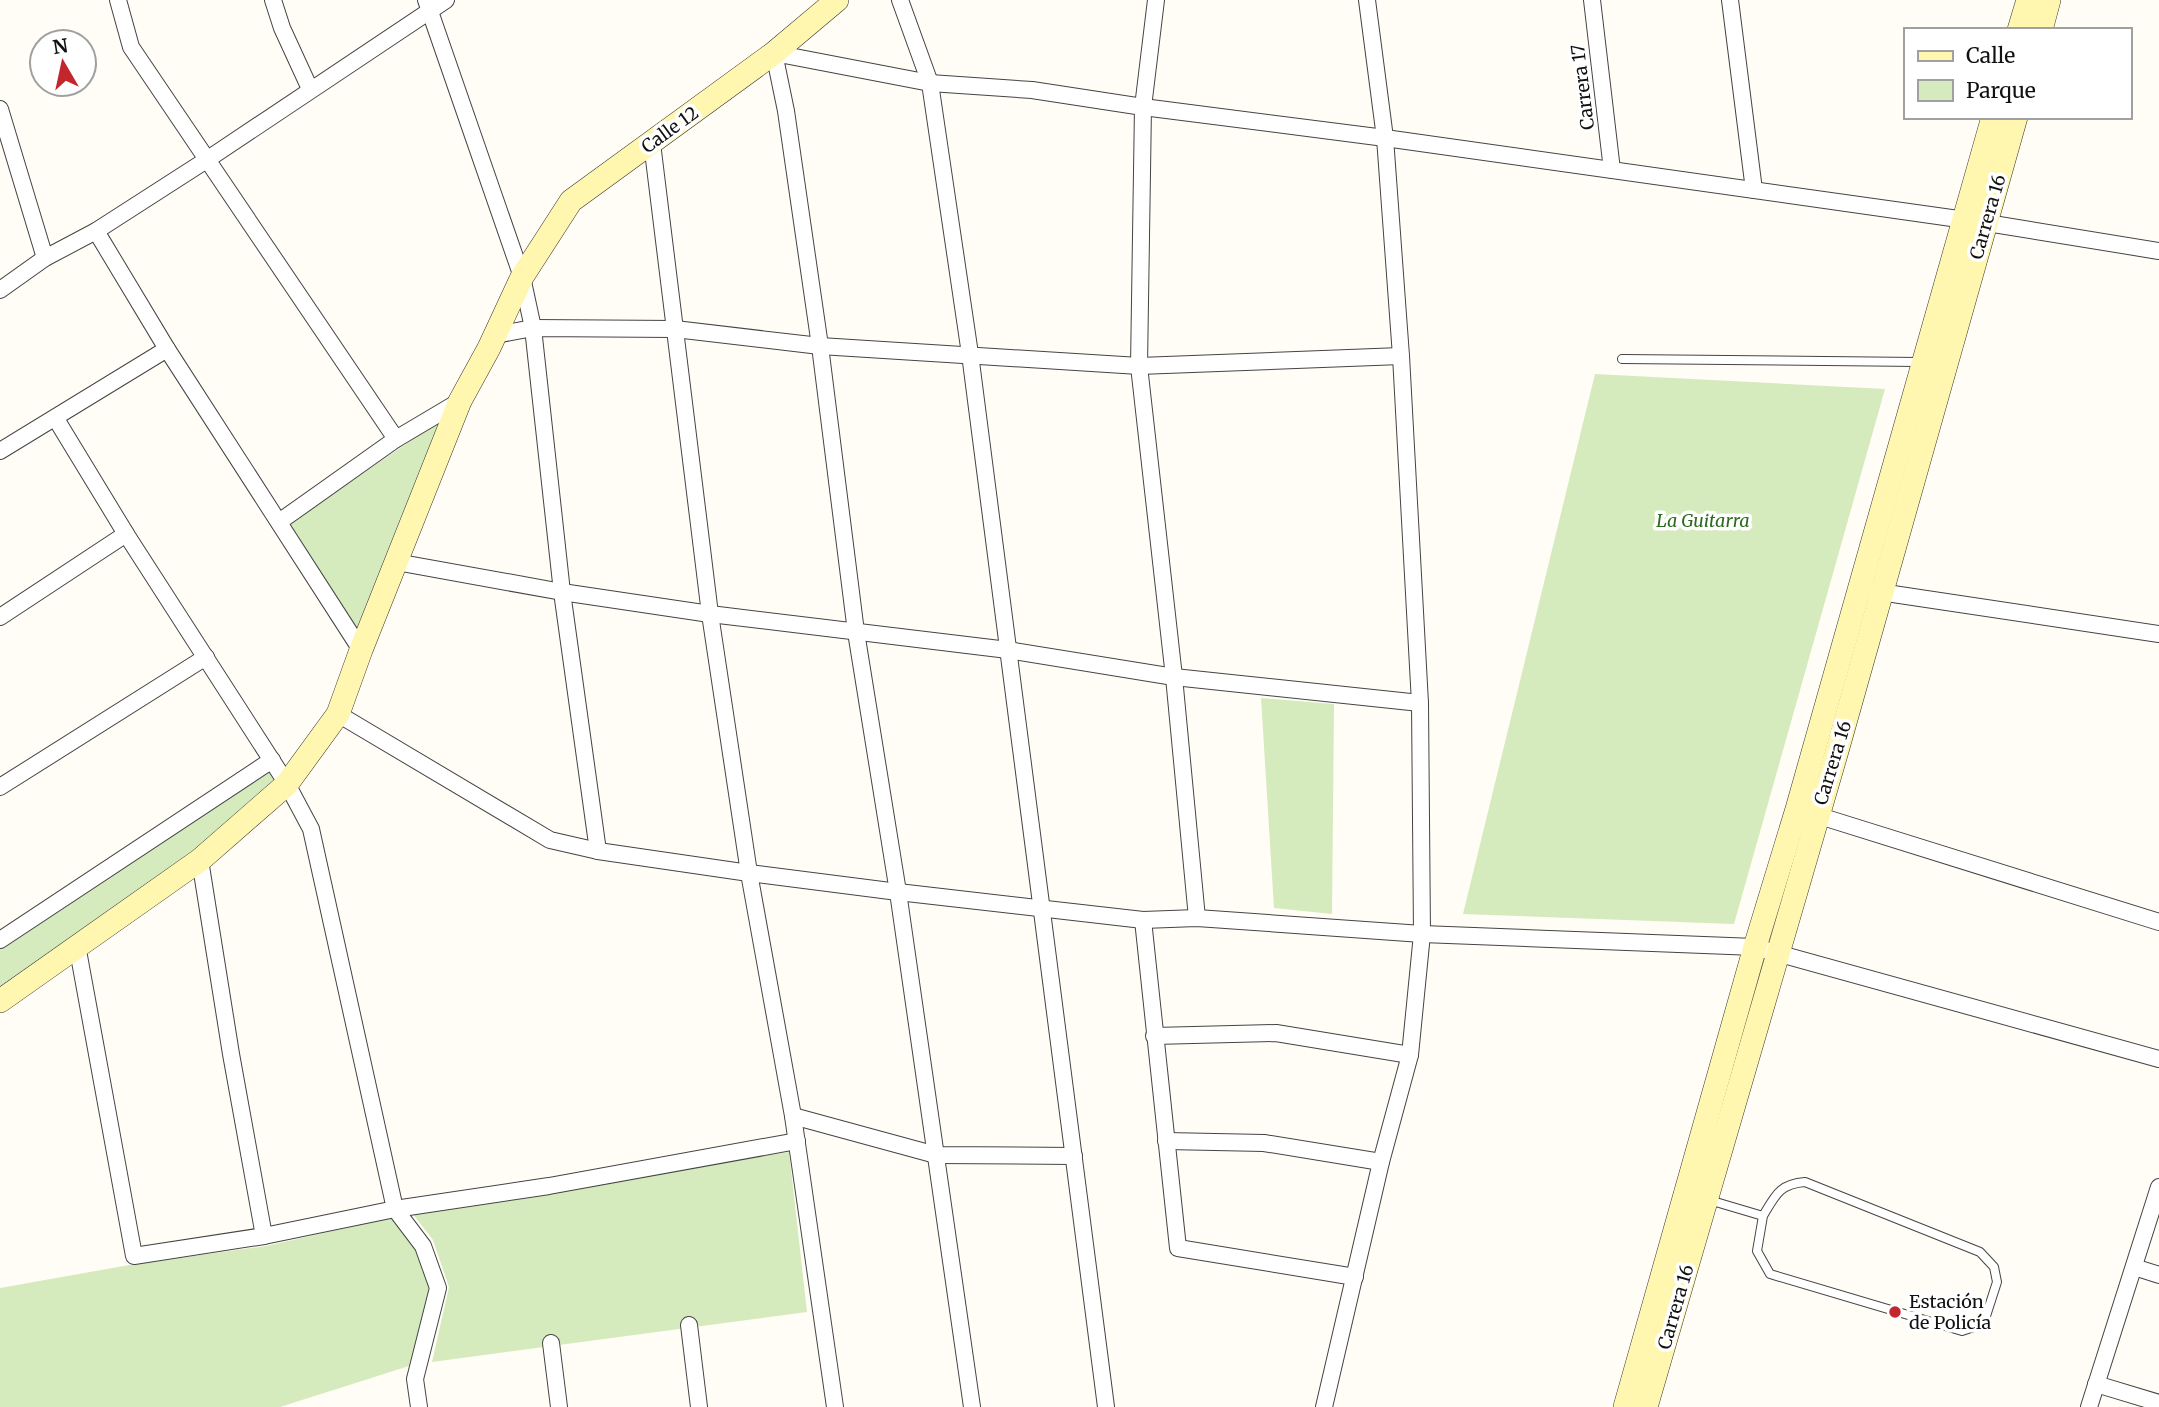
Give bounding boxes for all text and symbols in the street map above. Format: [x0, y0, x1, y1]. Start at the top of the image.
north arrow [28, 28, 98, 98]
legend [1904, 28, 2131, 119]
text: N [51, 33, 70, 59]
text: Calle [1966, 42, 2015, 69]
street label: Carrera 17 [1566, 43, 1599, 131]
text: Parque [1966, 77, 2036, 104]
street label: Calle 12 [637, 101, 703, 158]
street label: Carrera 16 [1964, 172, 2011, 262]
park label: La Guitarra [1656, 509, 1750, 532]
street label: Carrera 16 [1809, 718, 1856, 808]
street label: Carrera 16 [1652, 1262, 1699, 1352]
place label: Estación de Policía [1909, 1290, 1991, 1334]
marker: Estación de Policía [1887, 1304, 1903, 1320]

